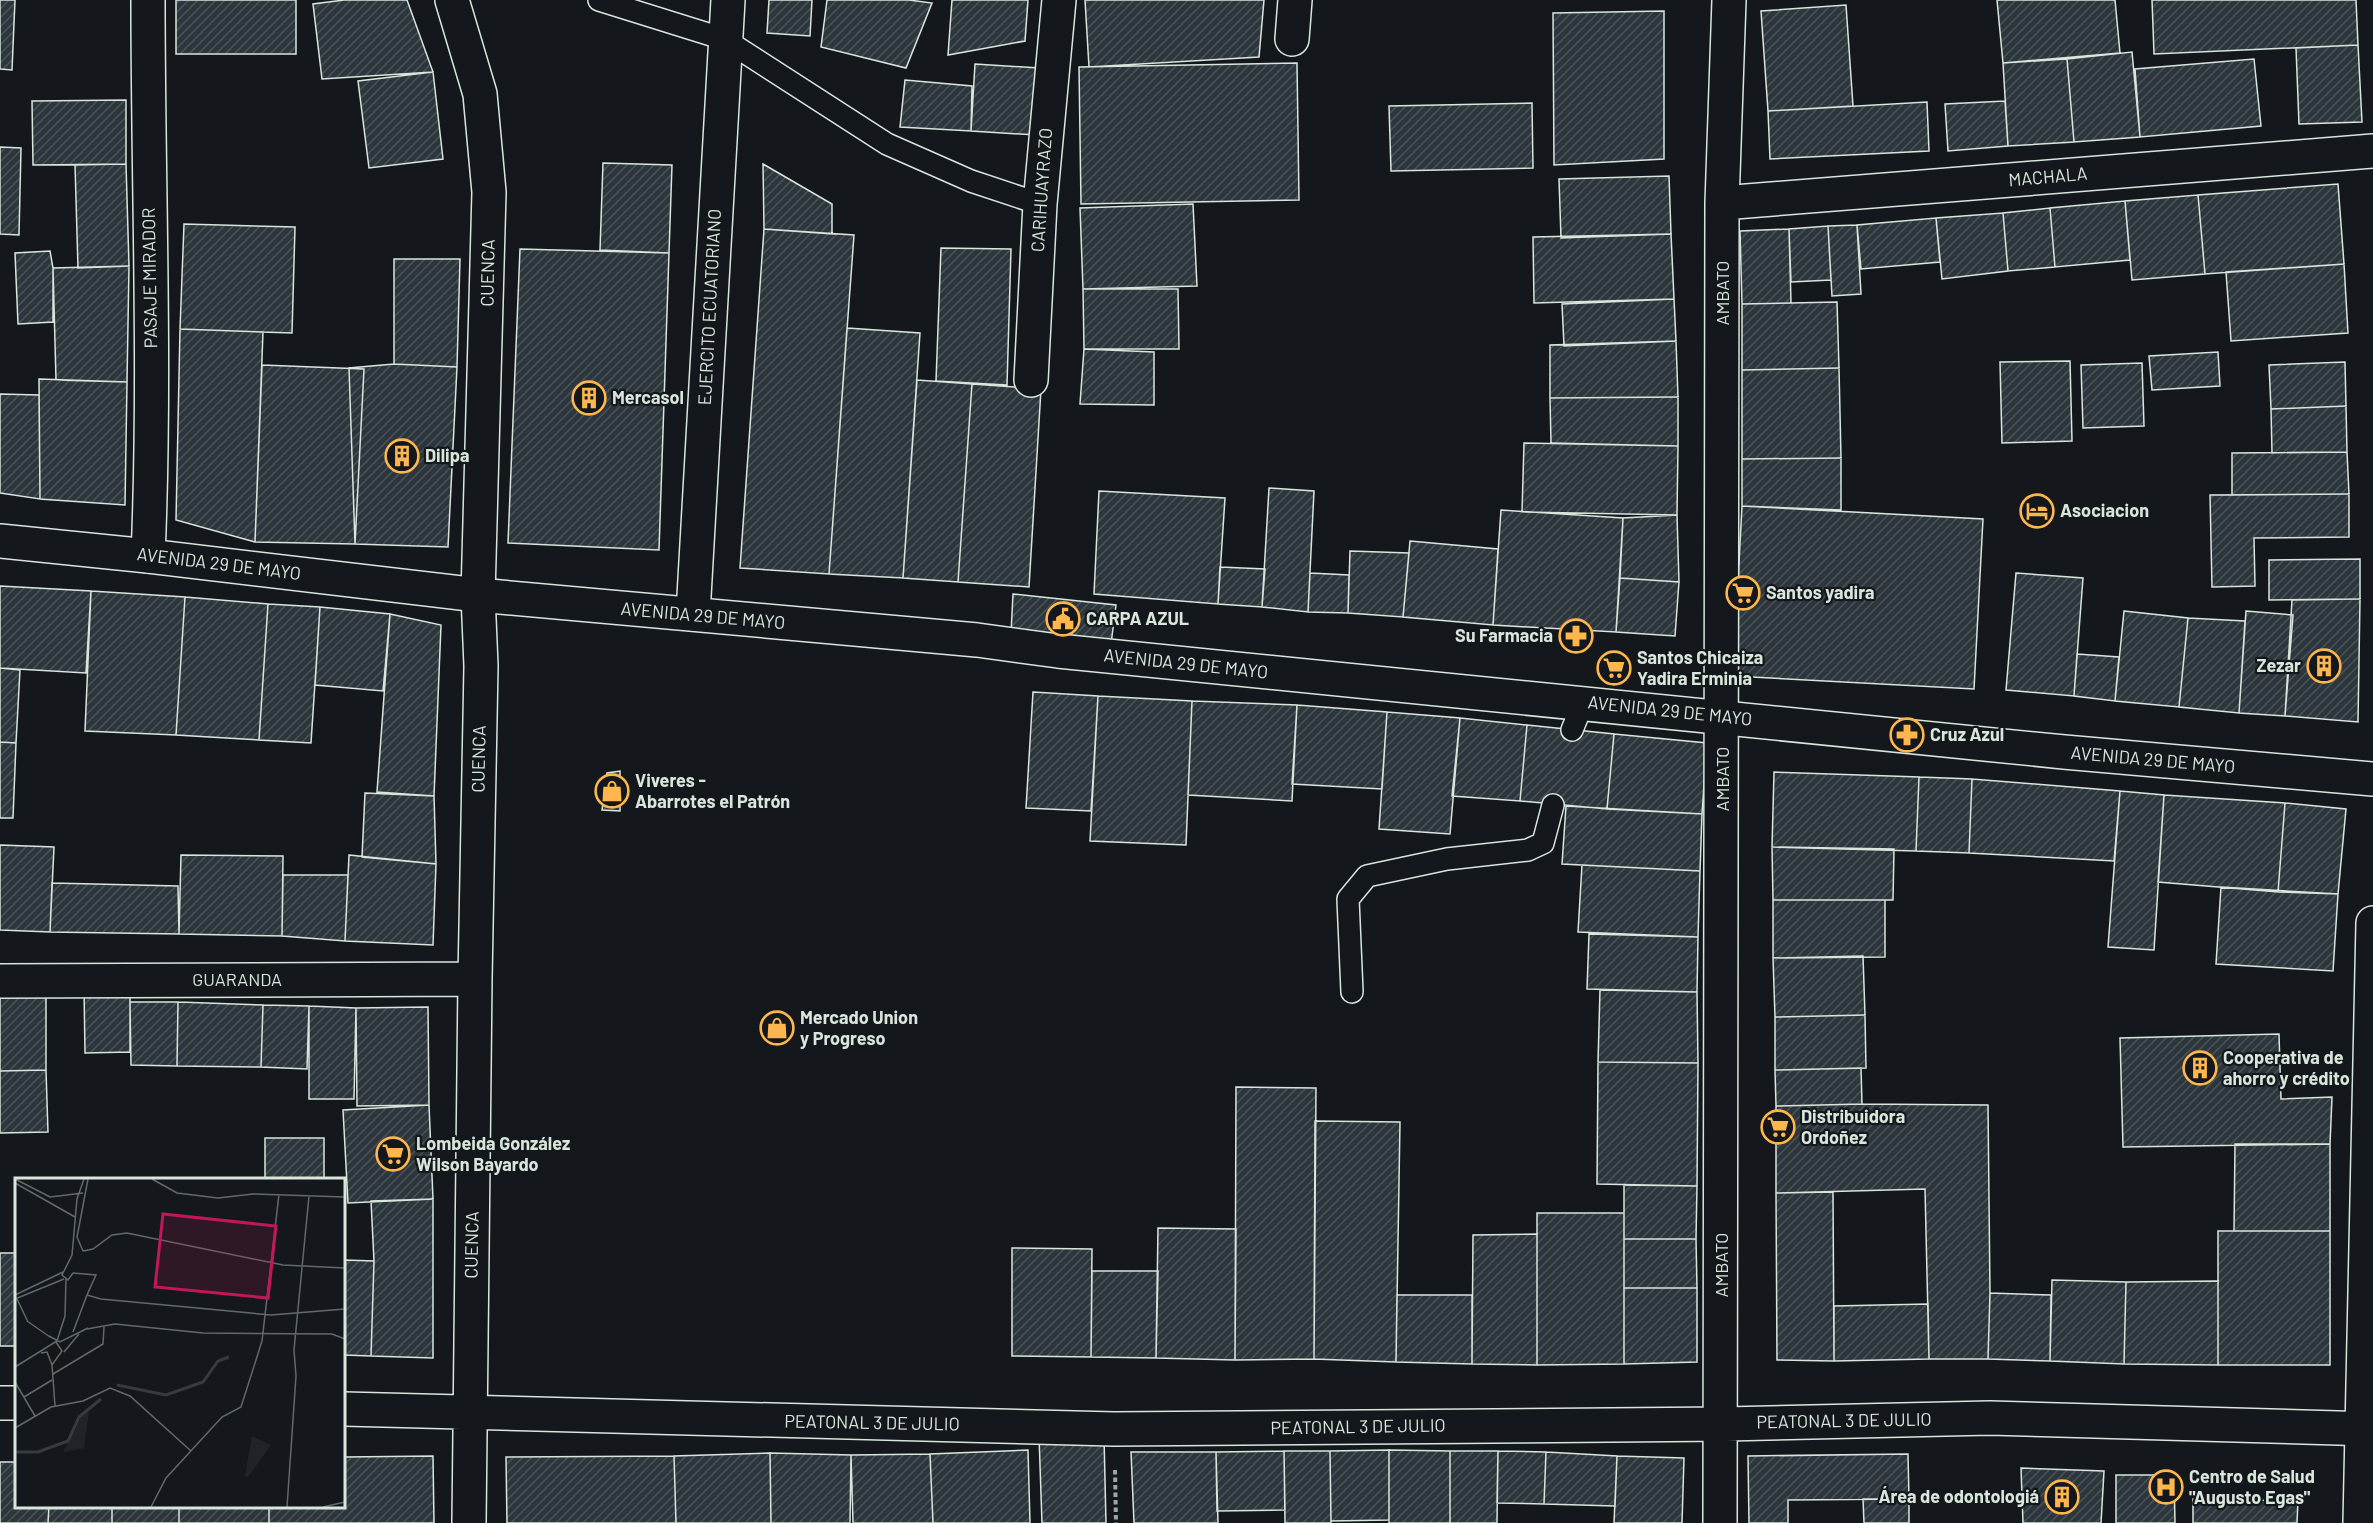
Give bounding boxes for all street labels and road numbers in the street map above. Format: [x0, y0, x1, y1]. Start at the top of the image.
street label: CARIHUAYRAZO [1026, 127, 1056, 253]
street label: MACHALA [2007, 162, 2088, 190]
street label: PASAJE MIRADOR [137, 208, 161, 349]
street label: EJERCITO ECUATORIANO [693, 208, 725, 406]
street label: CUENCA [475, 239, 499, 307]
street label: AMBATO [1711, 261, 1733, 326]
street label: AVENIDA 29 DE MAYO [136, 542, 302, 584]
street label: AVENIDA 29 DE MAYO [620, 597, 786, 633]
street label: AVENIDA 29 DE MAYO [1103, 643, 1269, 683]
street label: AVENIDA 29 DE MAYO [1587, 690, 1753, 730]
street label: CUENCA [466, 725, 490, 793]
street label: AVENIDA 29 DE MAYO [2070, 741, 2236, 777]
street label: AMBATO [1711, 747, 1733, 812]
street label: GUARANDA [192, 968, 282, 990]
street label: CUENCA [459, 1211, 483, 1279]
street label: AMBATO [1710, 1233, 1732, 1298]
street label: PEATONAL 3 DE JULIO [1756, 1407, 1932, 1433]
street label: PEATONAL 3 DE JULIO [784, 1409, 960, 1435]
street label: PEATONAL 3 DE JULIO [1270, 1413, 1446, 1439]

